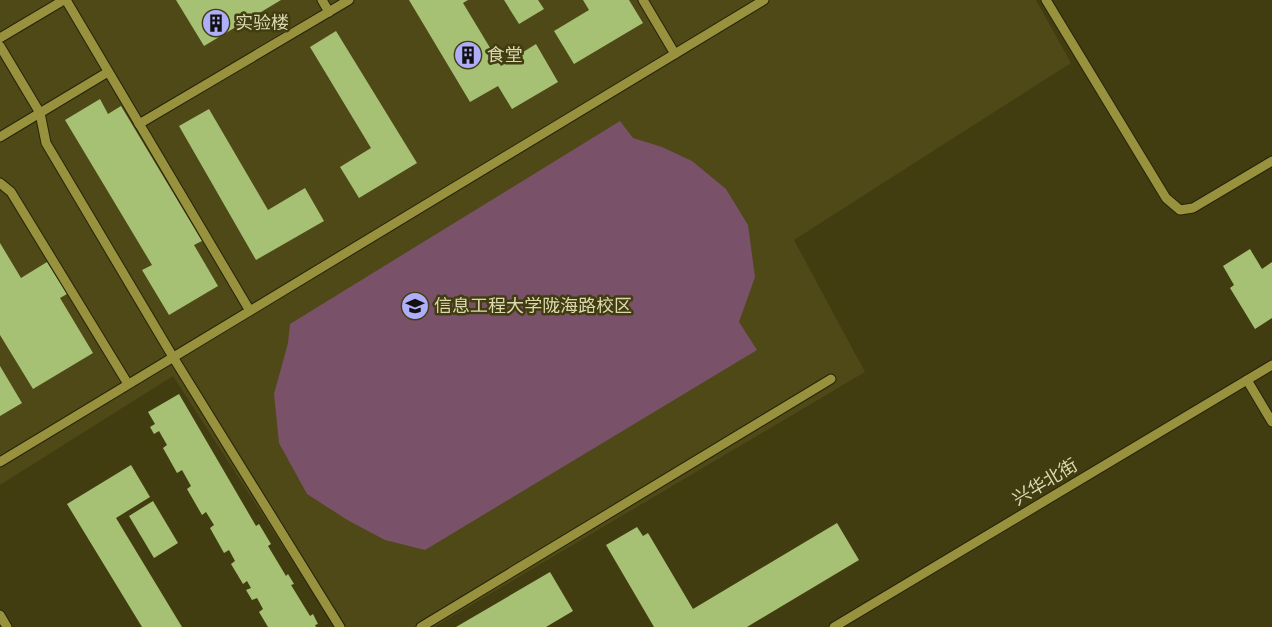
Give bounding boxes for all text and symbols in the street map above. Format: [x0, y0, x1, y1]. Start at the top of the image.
building icon: 实验楼 [201, 8, 231, 38]
place label: 实验楼 [235, 12, 289, 34]
building icon: 食堂 [453, 40, 483, 70]
place label: 食堂 [487, 44, 523, 66]
school or university icon: 信息工程大学陇海路校区 [400, 291, 430, 321]
place label: 信息工程大学陇海路校区 [434, 295, 632, 317]
street label: 兴华北街 [1008, 454, 1082, 510]

